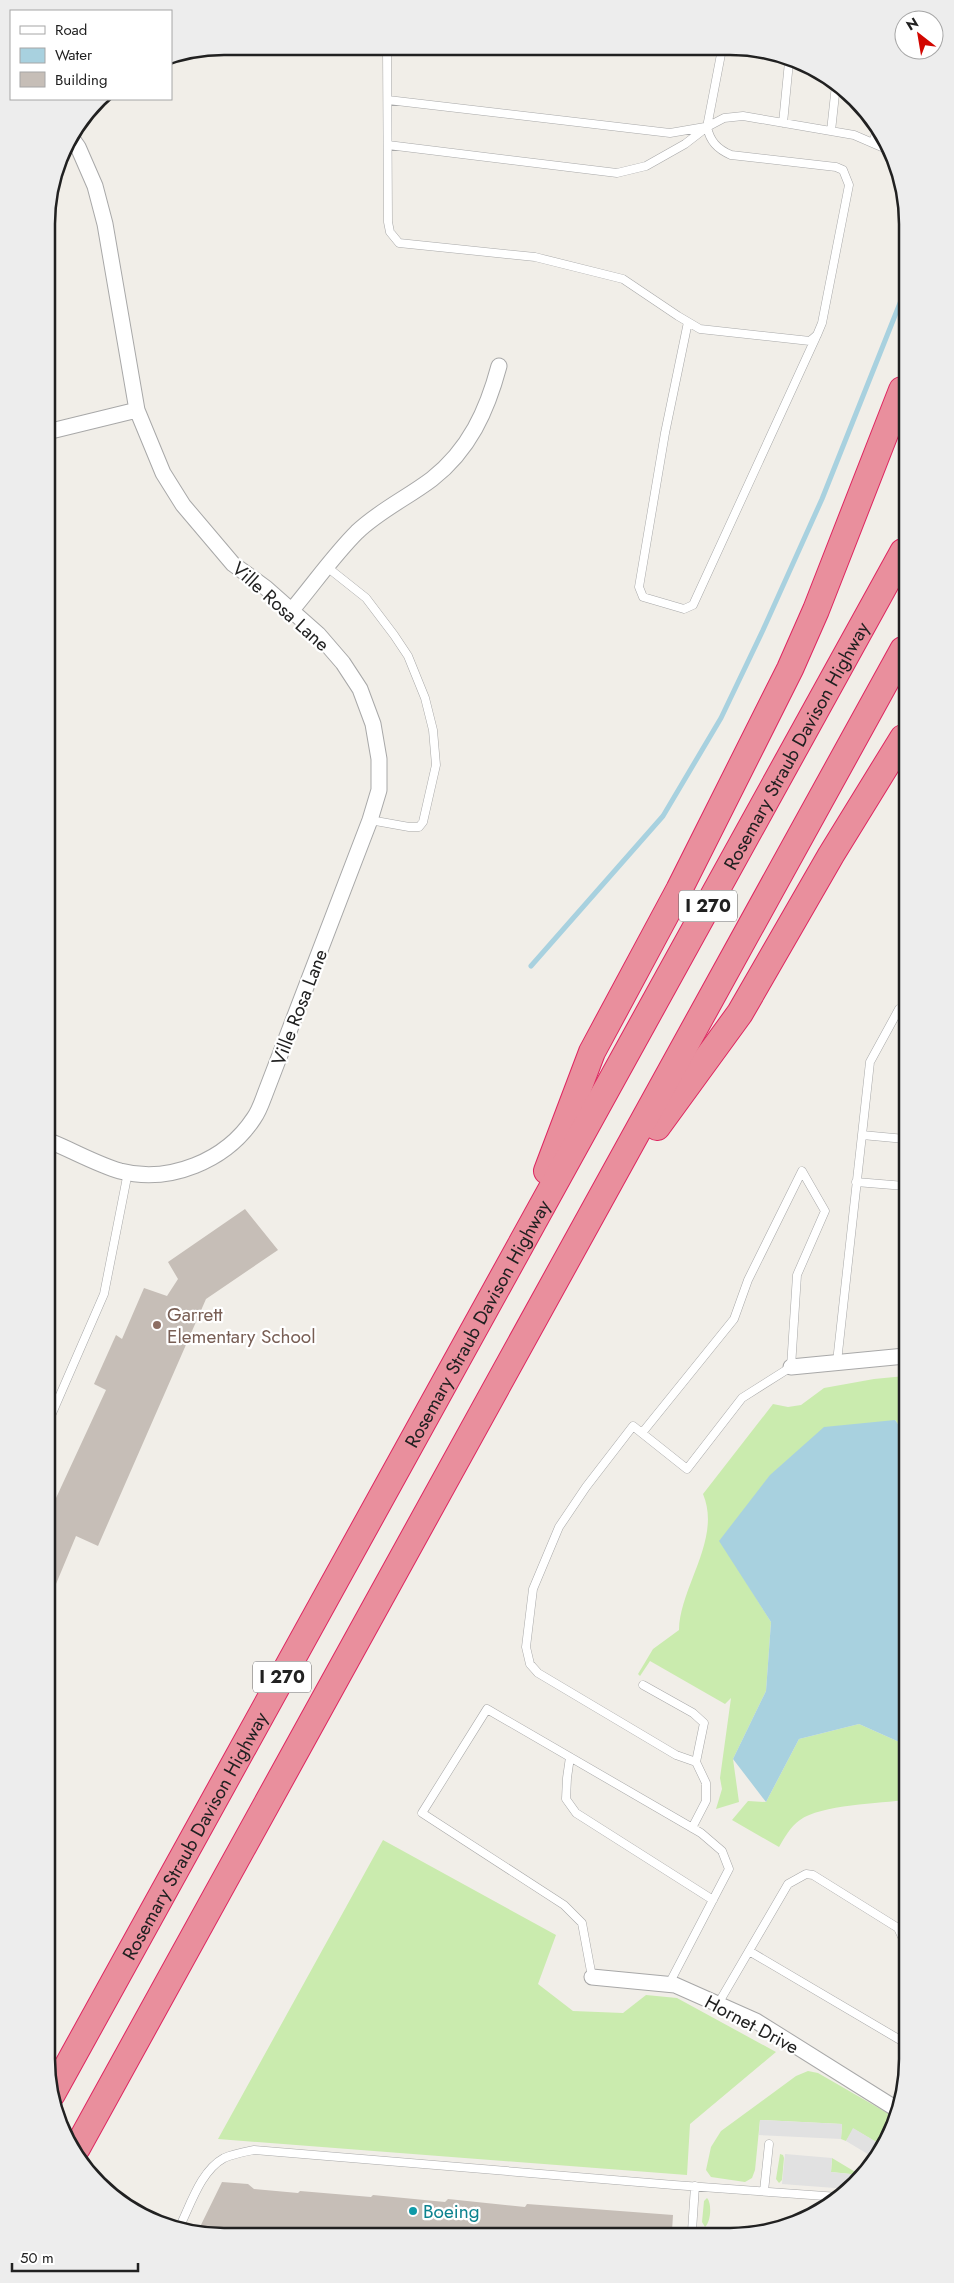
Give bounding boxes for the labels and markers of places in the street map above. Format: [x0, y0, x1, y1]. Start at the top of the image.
place label: Garrett Elementary School [167, 1301, 316, 1350]
marker: Garrett Elementary School [151, 1319, 163, 1331]
place label: Boeing [423, 2198, 480, 2225]
marker: Boeing [407, 2205, 419, 2217]

